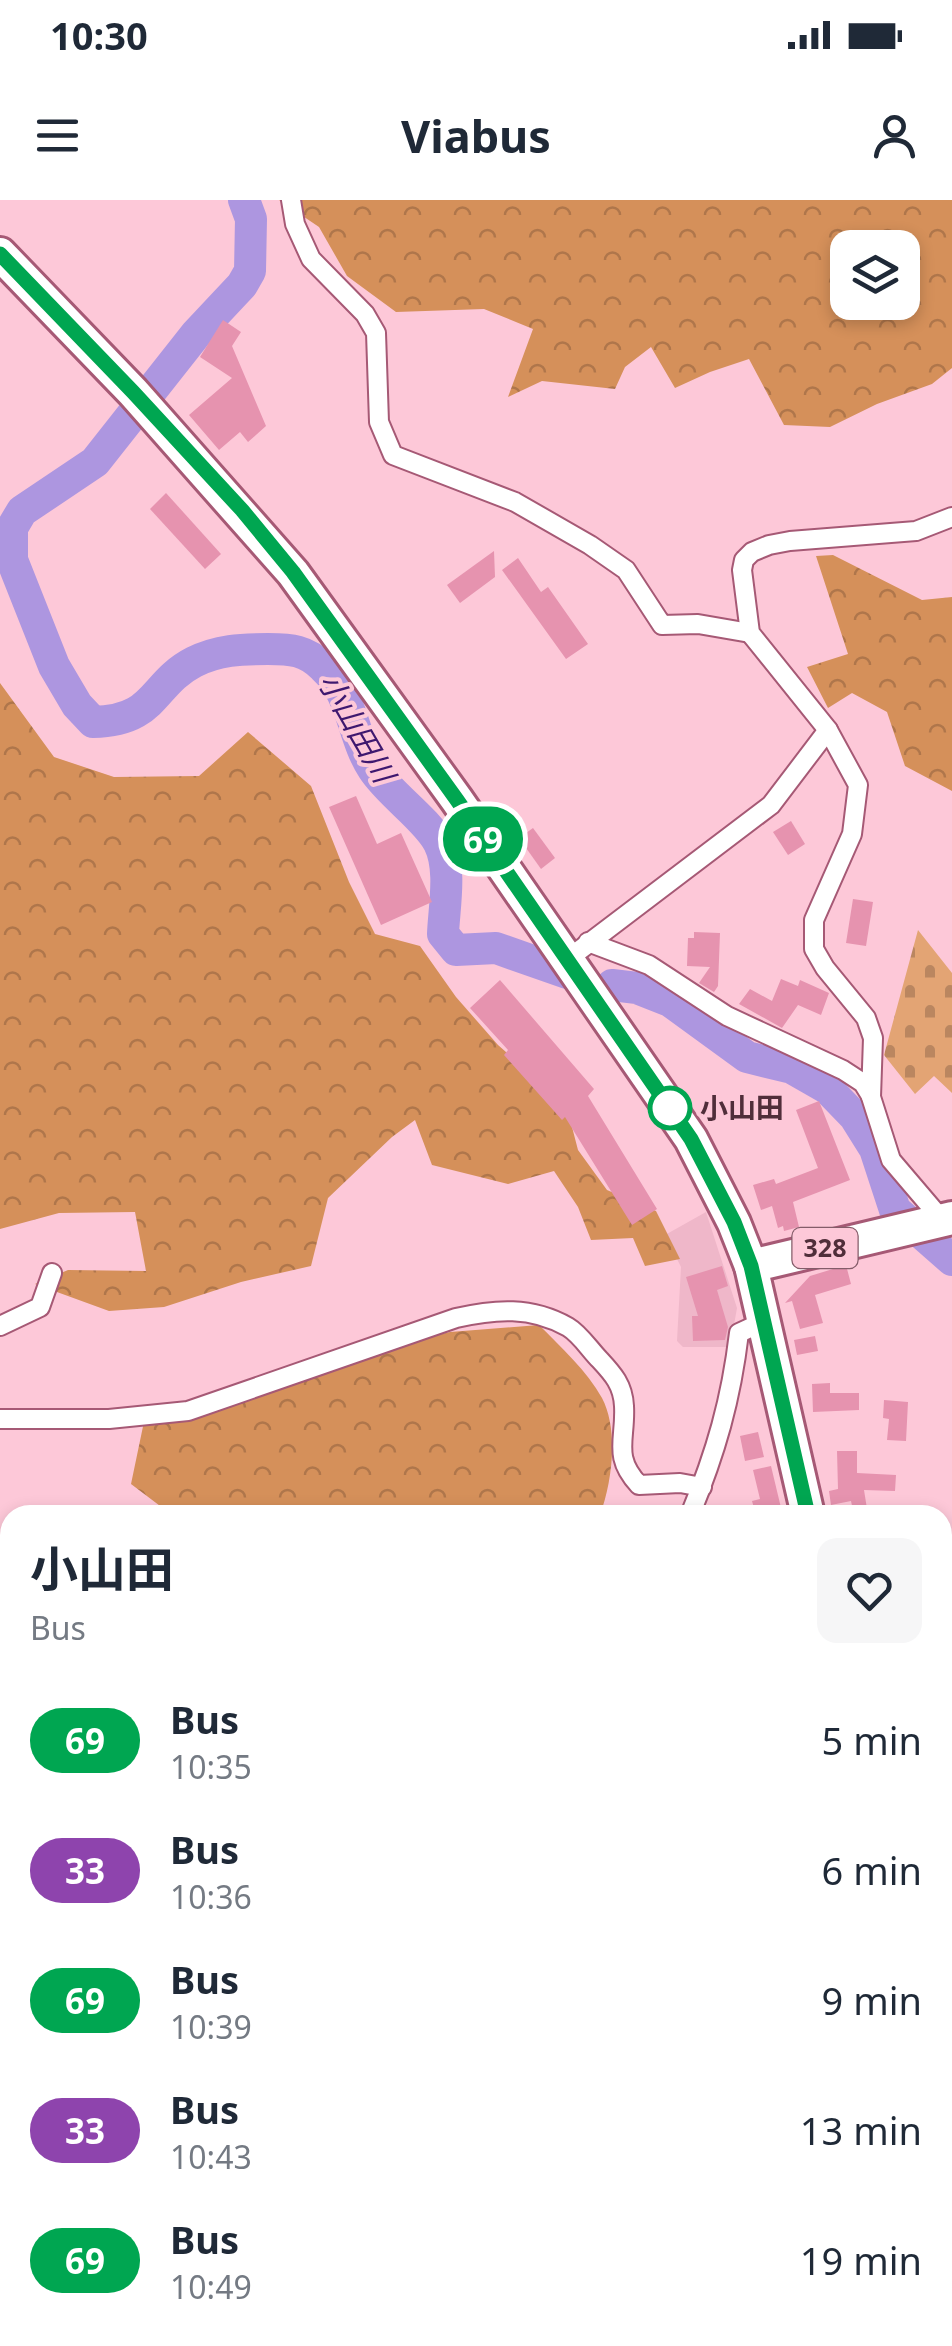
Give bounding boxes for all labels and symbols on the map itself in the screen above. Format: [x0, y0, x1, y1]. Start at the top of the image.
water label: 小山田川 [310, 665, 407, 792]
line badge: 69 [438, 806, 528, 872]
marker: 小山田 [649, 1087, 691, 1129]
place label: 小山田 [700, 1088, 784, 1126]
road number: 328 [792, 1228, 858, 1268]

